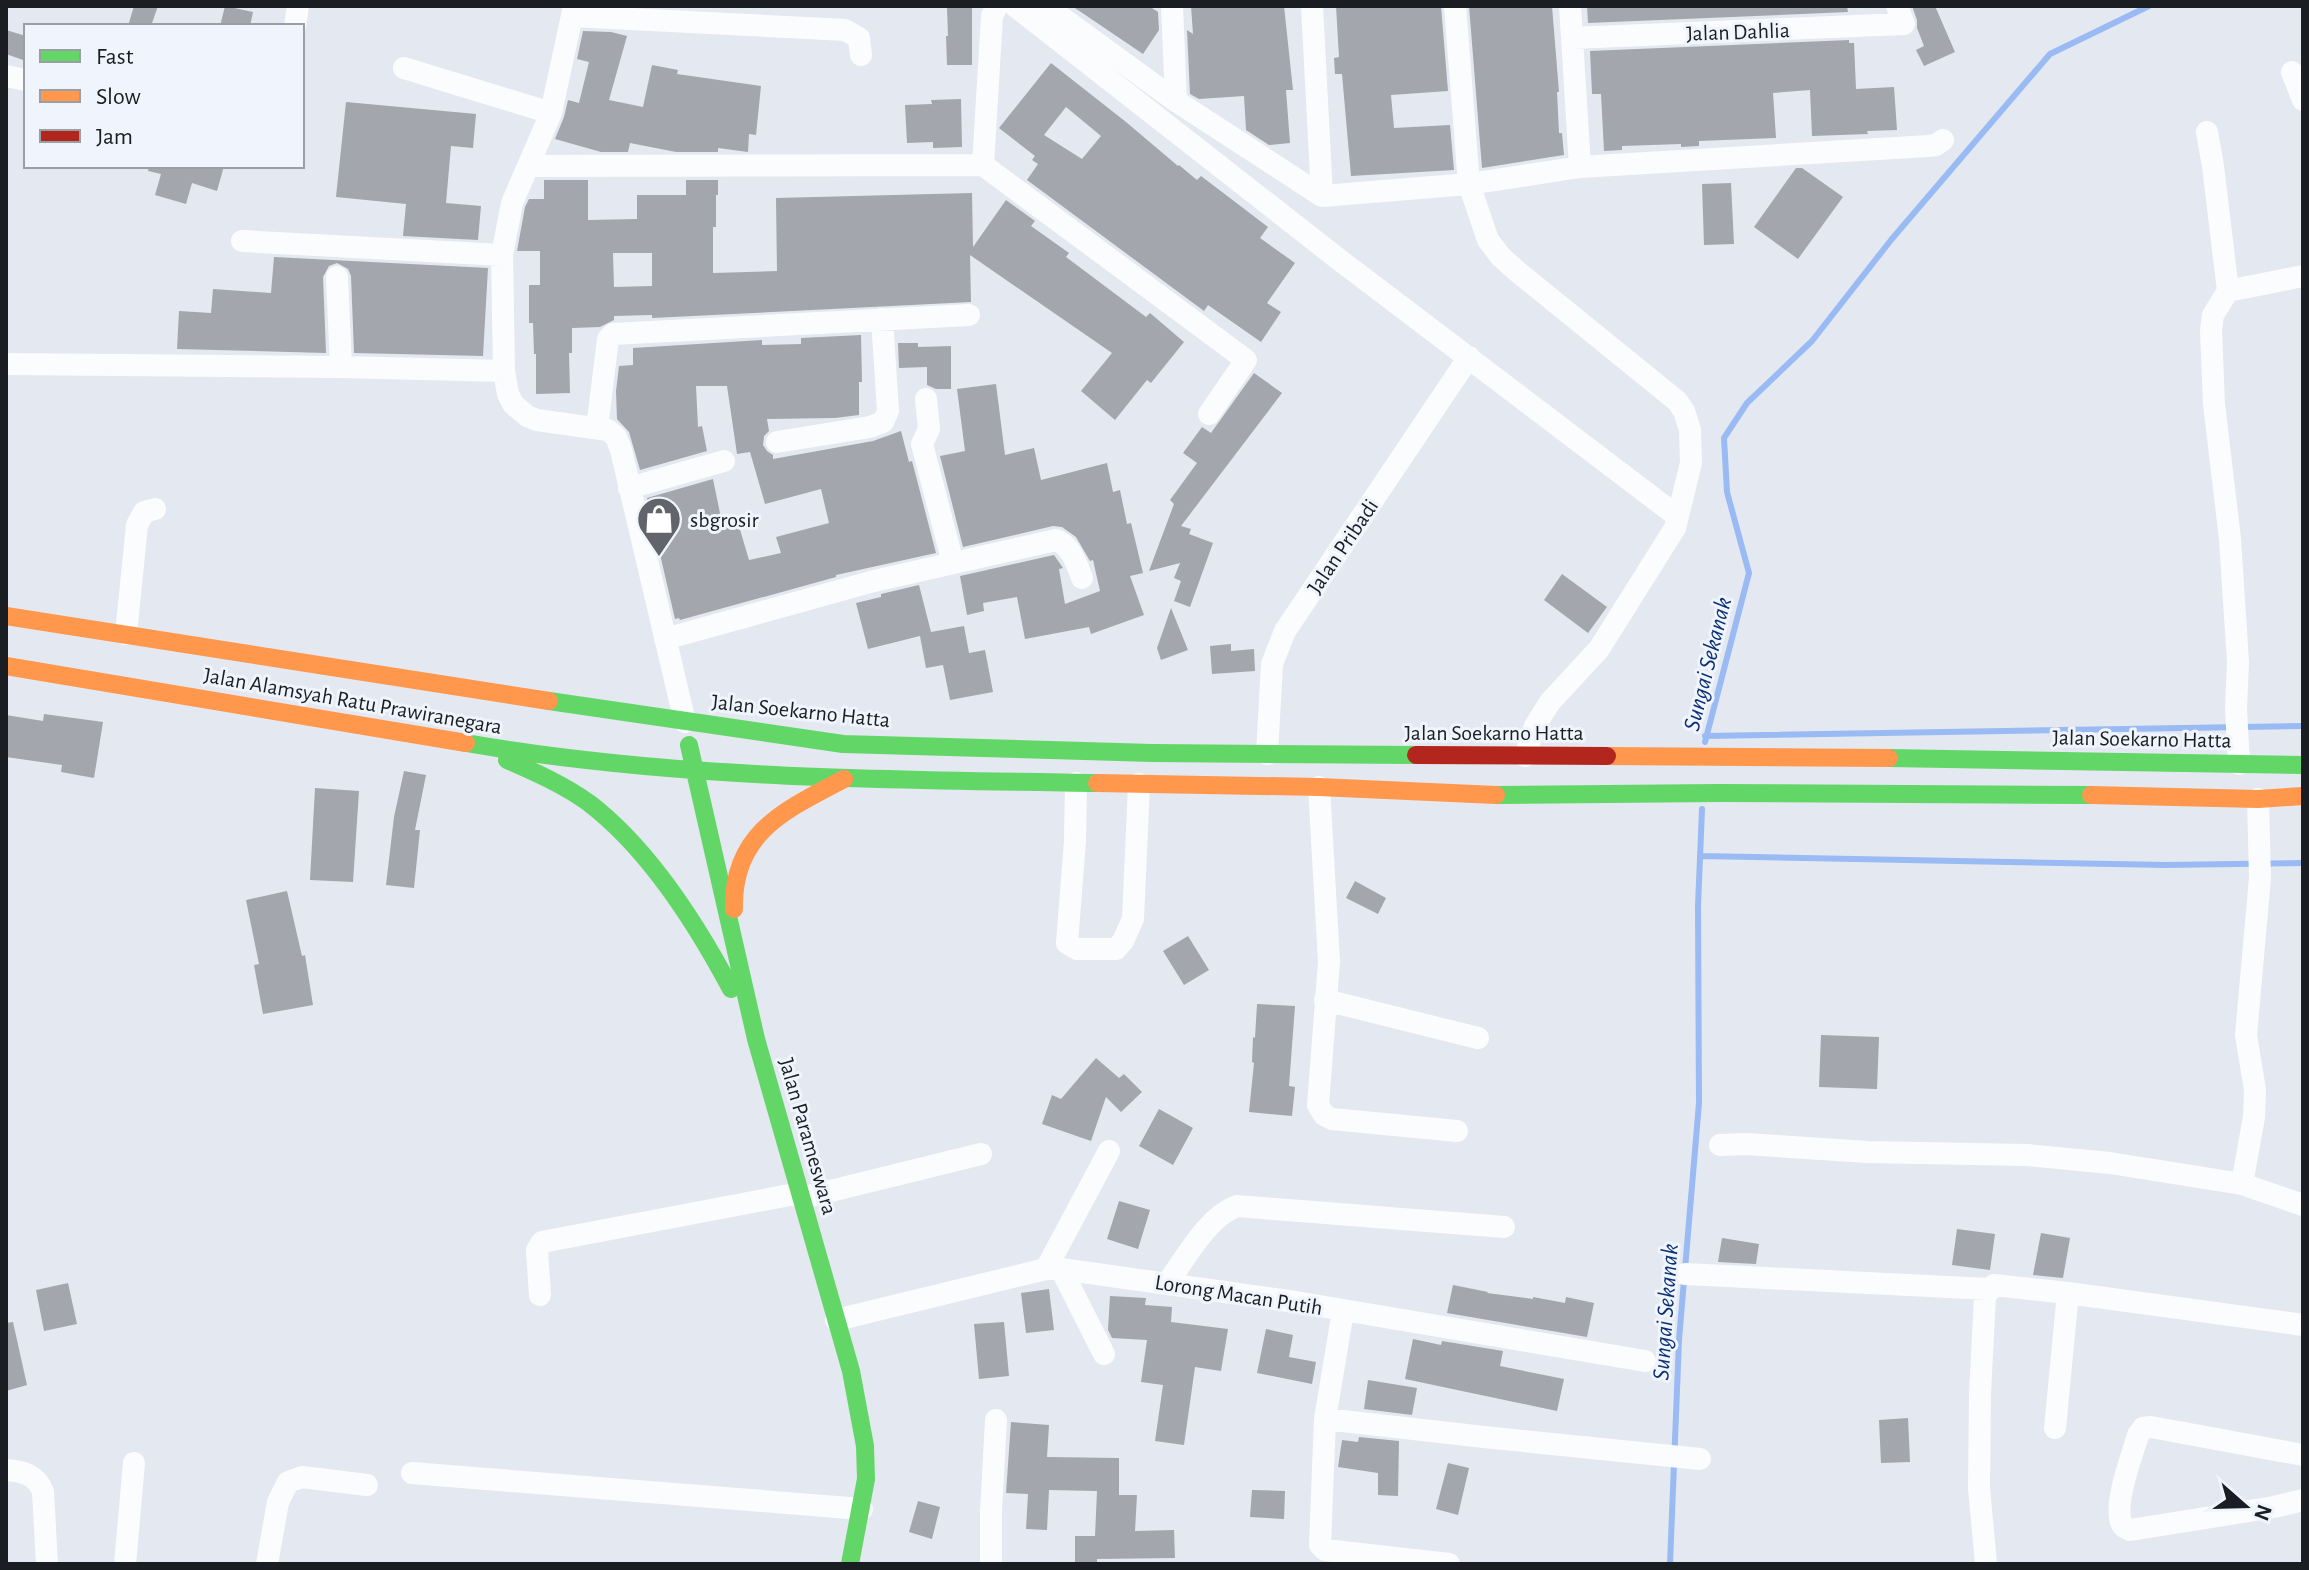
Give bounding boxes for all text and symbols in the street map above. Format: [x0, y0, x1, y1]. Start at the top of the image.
street label: Jalan Dahlia [1686, 19, 1790, 45]
legend [24, 24, 304, 168]
text: Fast [96, 45, 134, 69]
text: Slow [96, 85, 141, 109]
text: Jam [96, 125, 133, 149]
shop icon: sbgrosir [635, 495, 683, 558]
street label: Jalan Pribadi [1303, 495, 1382, 598]
place label: sbgrosir [690, 509, 759, 531]
water label: Sungai Sekanak [1680, 595, 1736, 734]
street label: Jalan Alamsyah Ratu Prawiranegara [202, 664, 504, 738]
street label: Jalan Soekarno Hatta [711, 691, 891, 731]
street label: Jalan Soekarno Hatta [1404, 722, 1584, 744]
street label: Jalan Soekarno Hatta [2052, 726, 2232, 752]
street label: Jalan Parameswara [775, 1055, 841, 1217]
water label: Sungai Sekanak [1649, 1243, 1683, 1381]
street label: Lorong Macan Putih [1153, 1271, 1324, 1319]
north arrow [2205, 1466, 2285, 1546]
text: N [2250, 1502, 2276, 1523]

